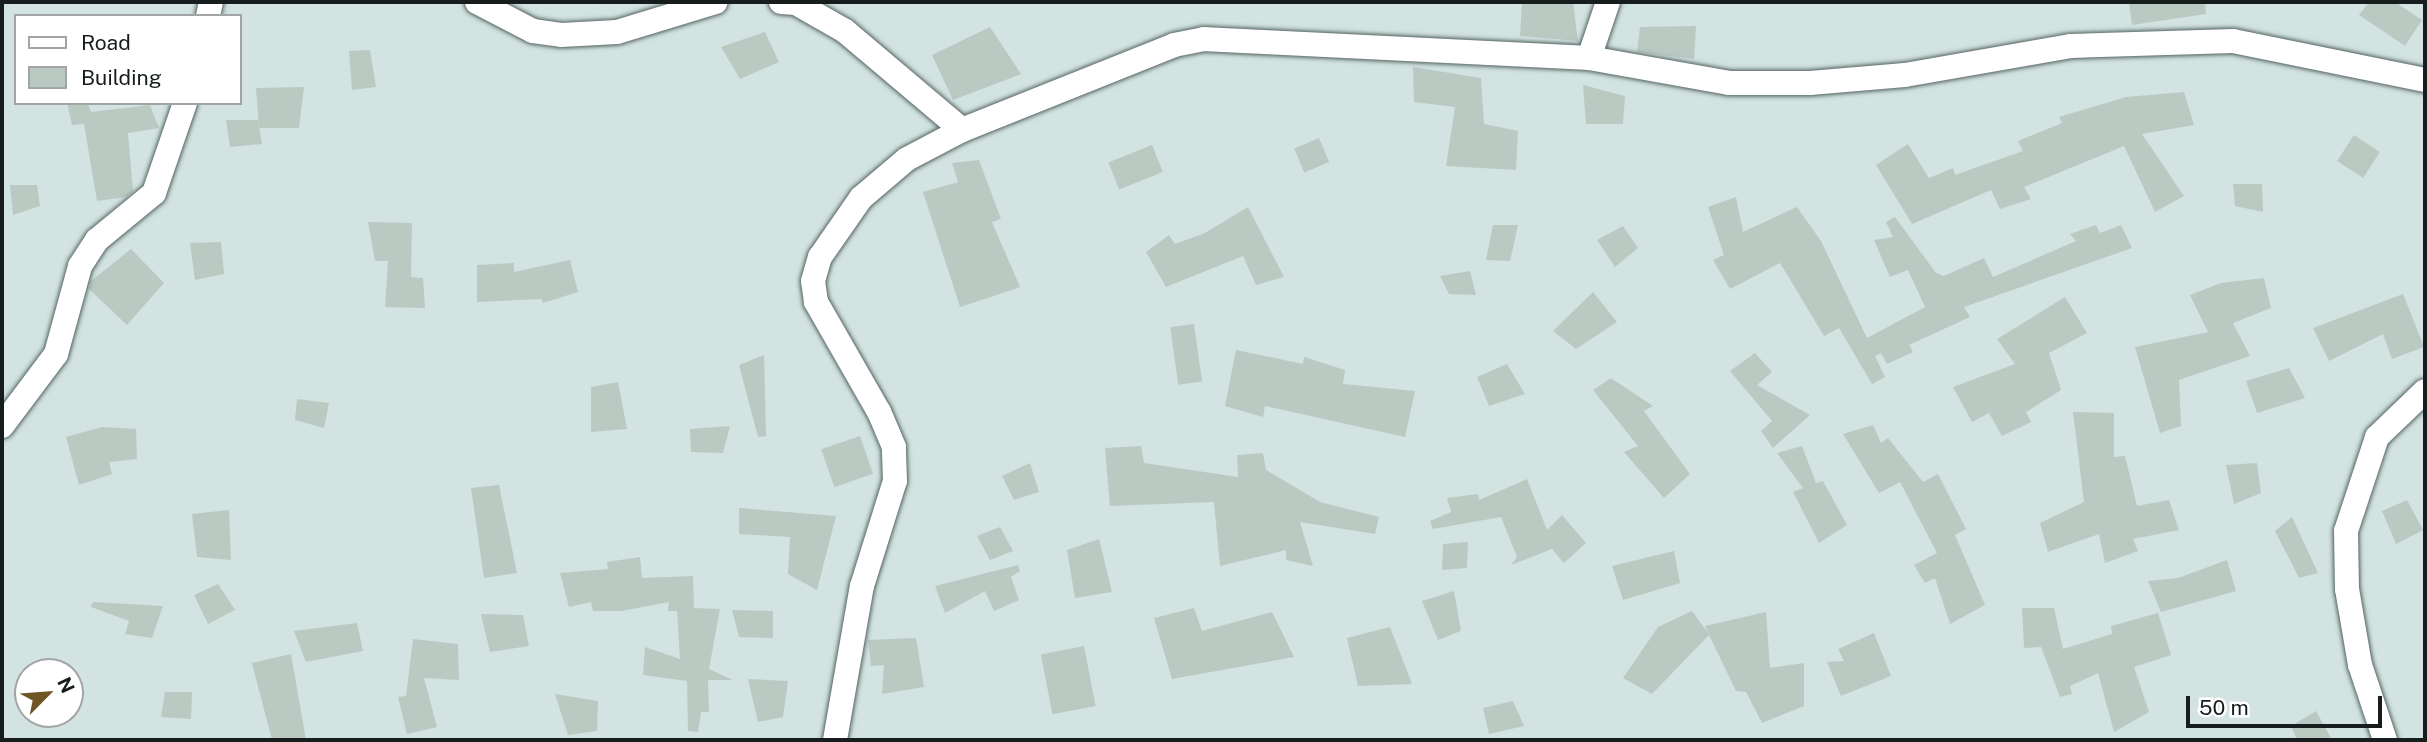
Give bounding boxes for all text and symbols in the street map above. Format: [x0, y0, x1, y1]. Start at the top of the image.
legend [14, 14, 242, 105]
text: Road [81, 30, 131, 55]
text: Building [81, 65, 162, 90]
north arrow [14, 658, 84, 728]
text: N [53, 674, 79, 696]
scale bar [2189, 682, 2385, 726]
text: 50 m [2199, 695, 2249, 720]

